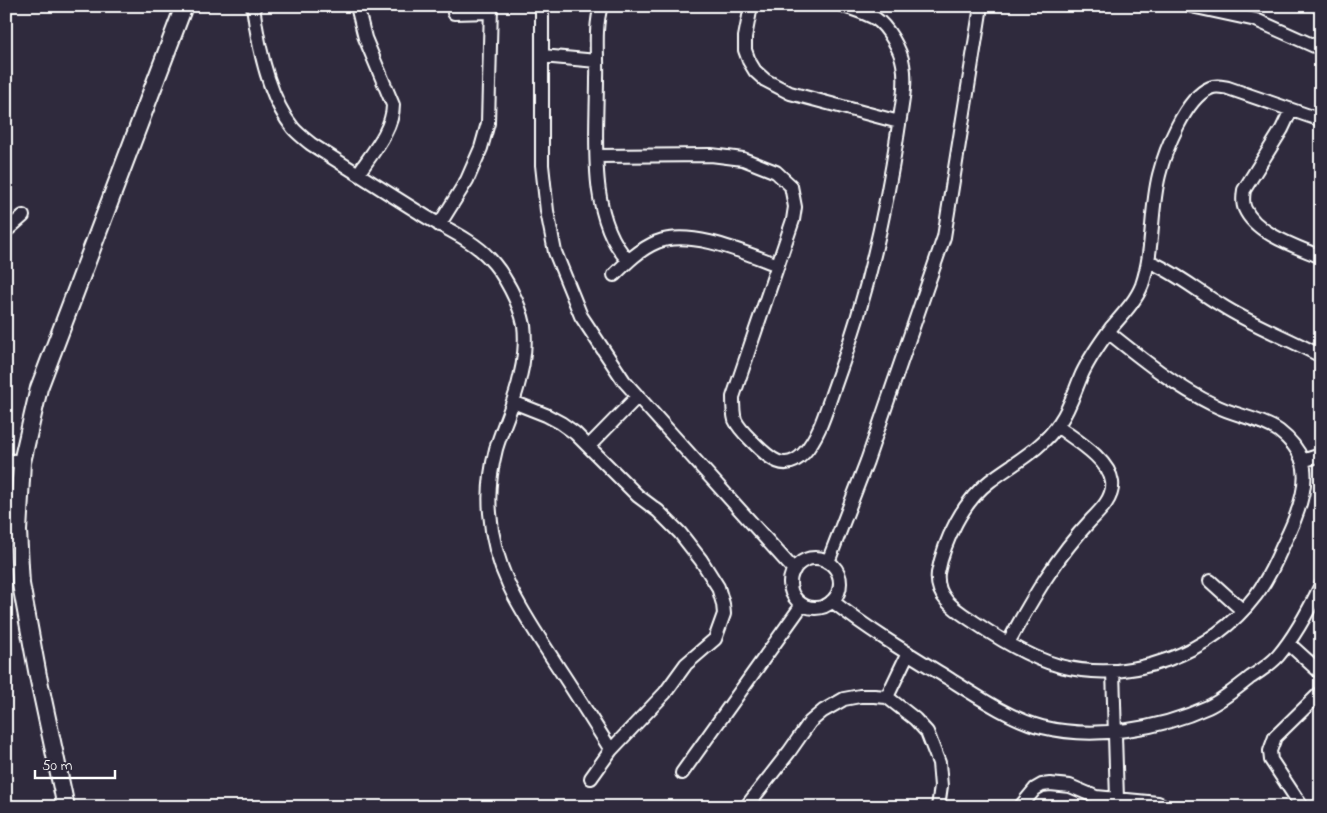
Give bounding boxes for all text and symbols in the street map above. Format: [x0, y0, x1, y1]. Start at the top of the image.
scale bar [35, 748, 115, 780]
text: 50 m [42, 755, 73, 777]

